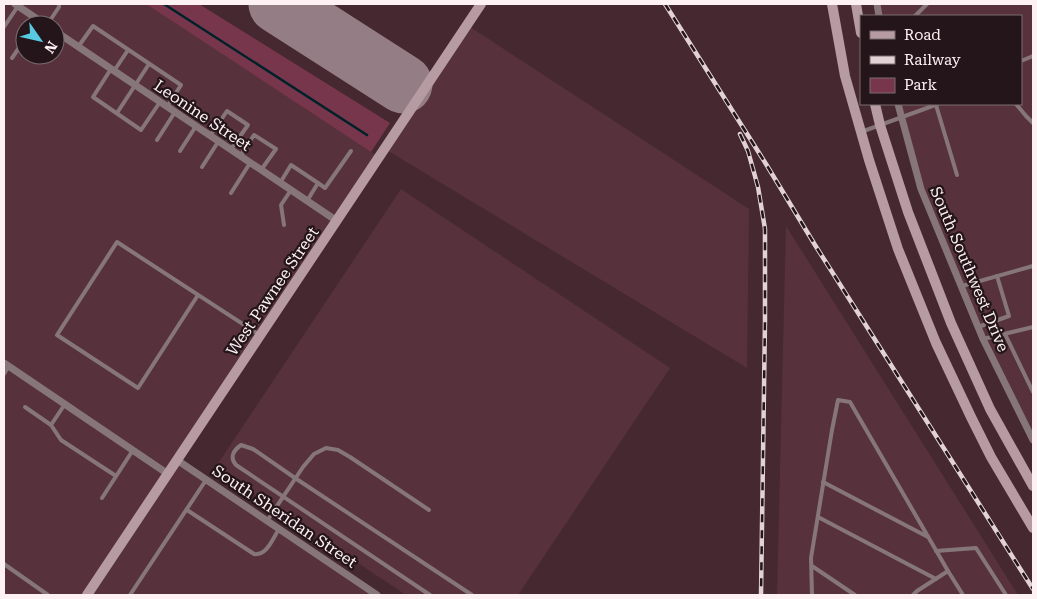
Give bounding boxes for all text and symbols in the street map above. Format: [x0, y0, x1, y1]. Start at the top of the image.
north arrow [15, 15, 65, 65]
legend [860, 15, 1022, 105]
text: Road [904, 26, 941, 44]
text: N [41, 38, 60, 56]
text: Railway [904, 51, 961, 69]
street label: Leonine Street [151, 76, 255, 155]
text: Park [904, 76, 938, 94]
street label: South Southwest Drive [926, 184, 1013, 355]
street label: West Pawnee Street [222, 223, 323, 359]
street label: South Sheridan Street [209, 461, 361, 572]

